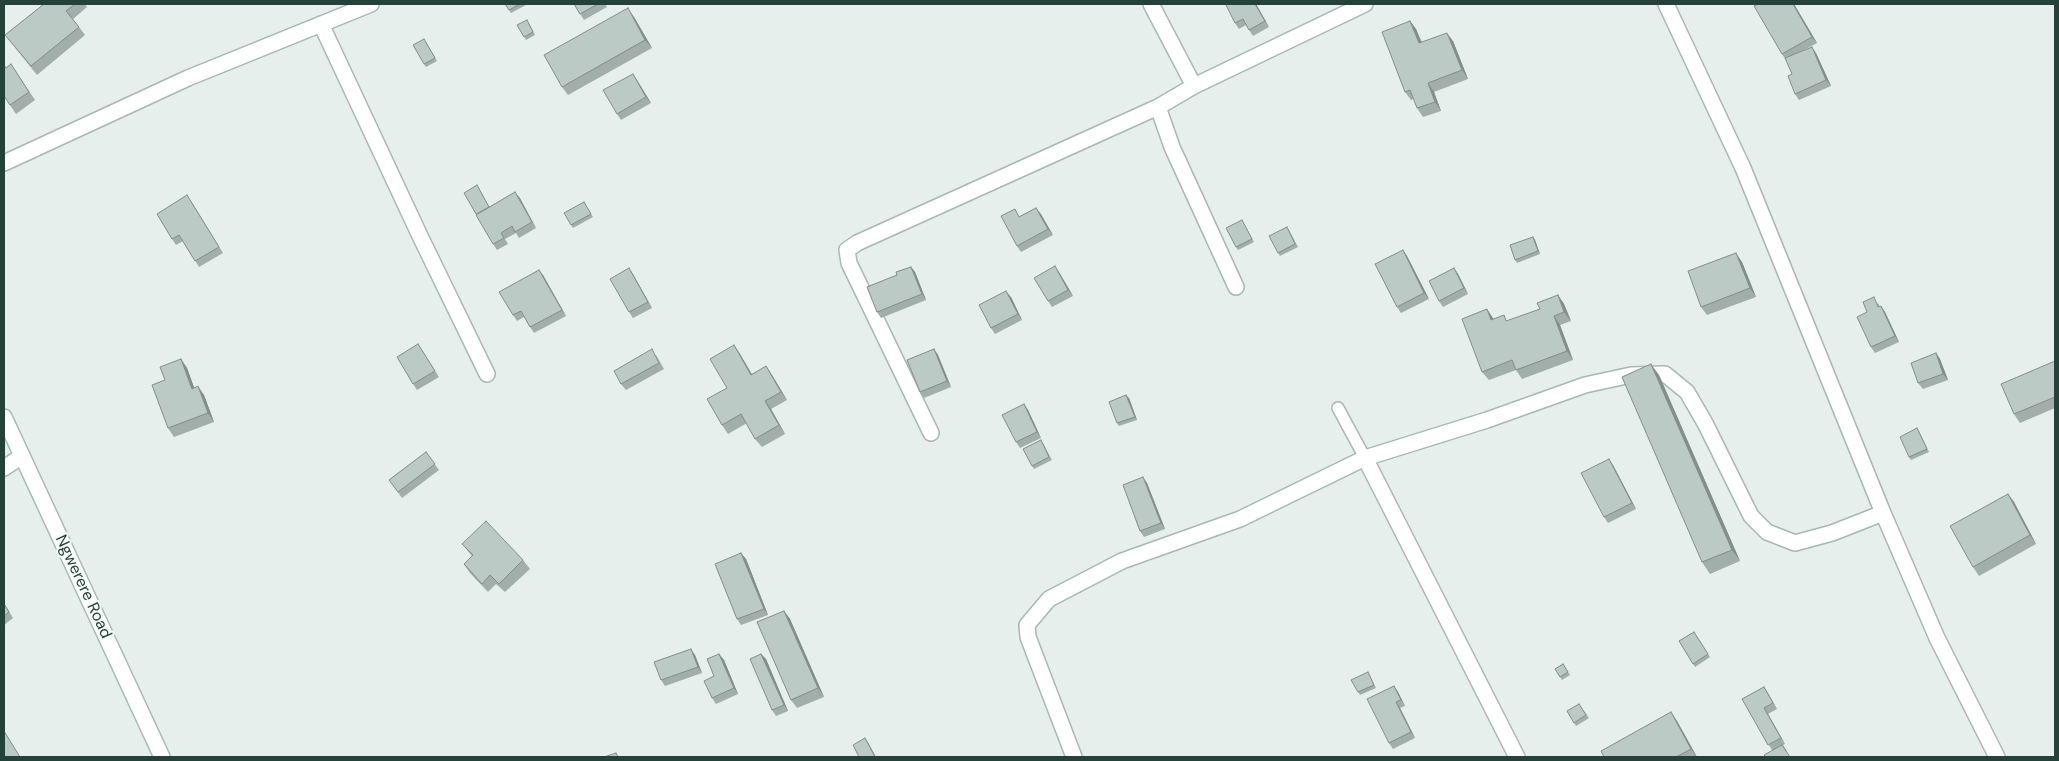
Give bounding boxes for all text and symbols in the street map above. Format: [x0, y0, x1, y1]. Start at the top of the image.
street label: Ngwerere Road [51, 532, 115, 642]

